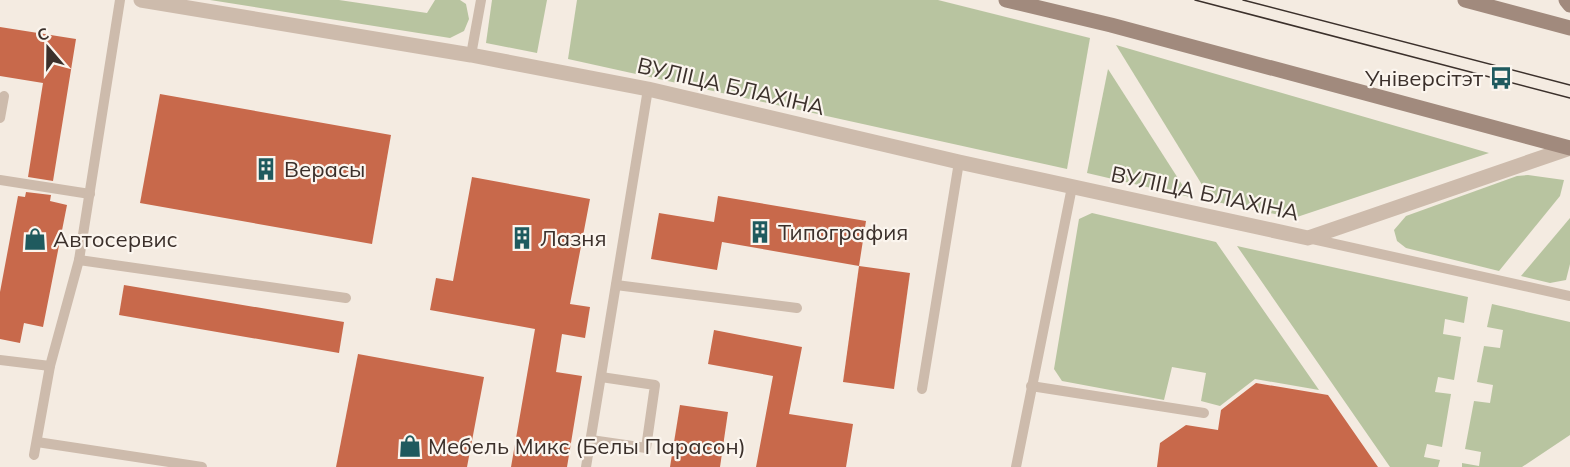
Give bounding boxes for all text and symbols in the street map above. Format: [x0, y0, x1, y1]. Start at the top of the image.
north arrow [18, 18, 78, 78]
text: С [34, 23, 51, 45]
street label: ВУЛІЦА БЛАХІНА [635, 51, 827, 121]
place label: Універсітэт [1364, 64, 1483, 92]
bus stop icon: Універсітэт [1488, 65, 1514, 91]
place label: Верасы [284, 155, 365, 183]
building icon: Верасы [253, 156, 279, 182]
street label: ВУЛІЦА БЛАХІНА [1108, 159, 1302, 227]
place label: Типография [778, 218, 908, 246]
building icon: Типография [747, 219, 773, 245]
place label: Лазня [540, 224, 607, 252]
place label: Автосервис [53, 225, 178, 253]
building icon: Лазня [509, 225, 535, 251]
shop icon: Автосервис [22, 226, 48, 252]
place label: Мебель Микс (Белы Парасон) [428, 432, 746, 460]
shop icon: Мебель Микс (Белы Парасон) [397, 433, 423, 459]

